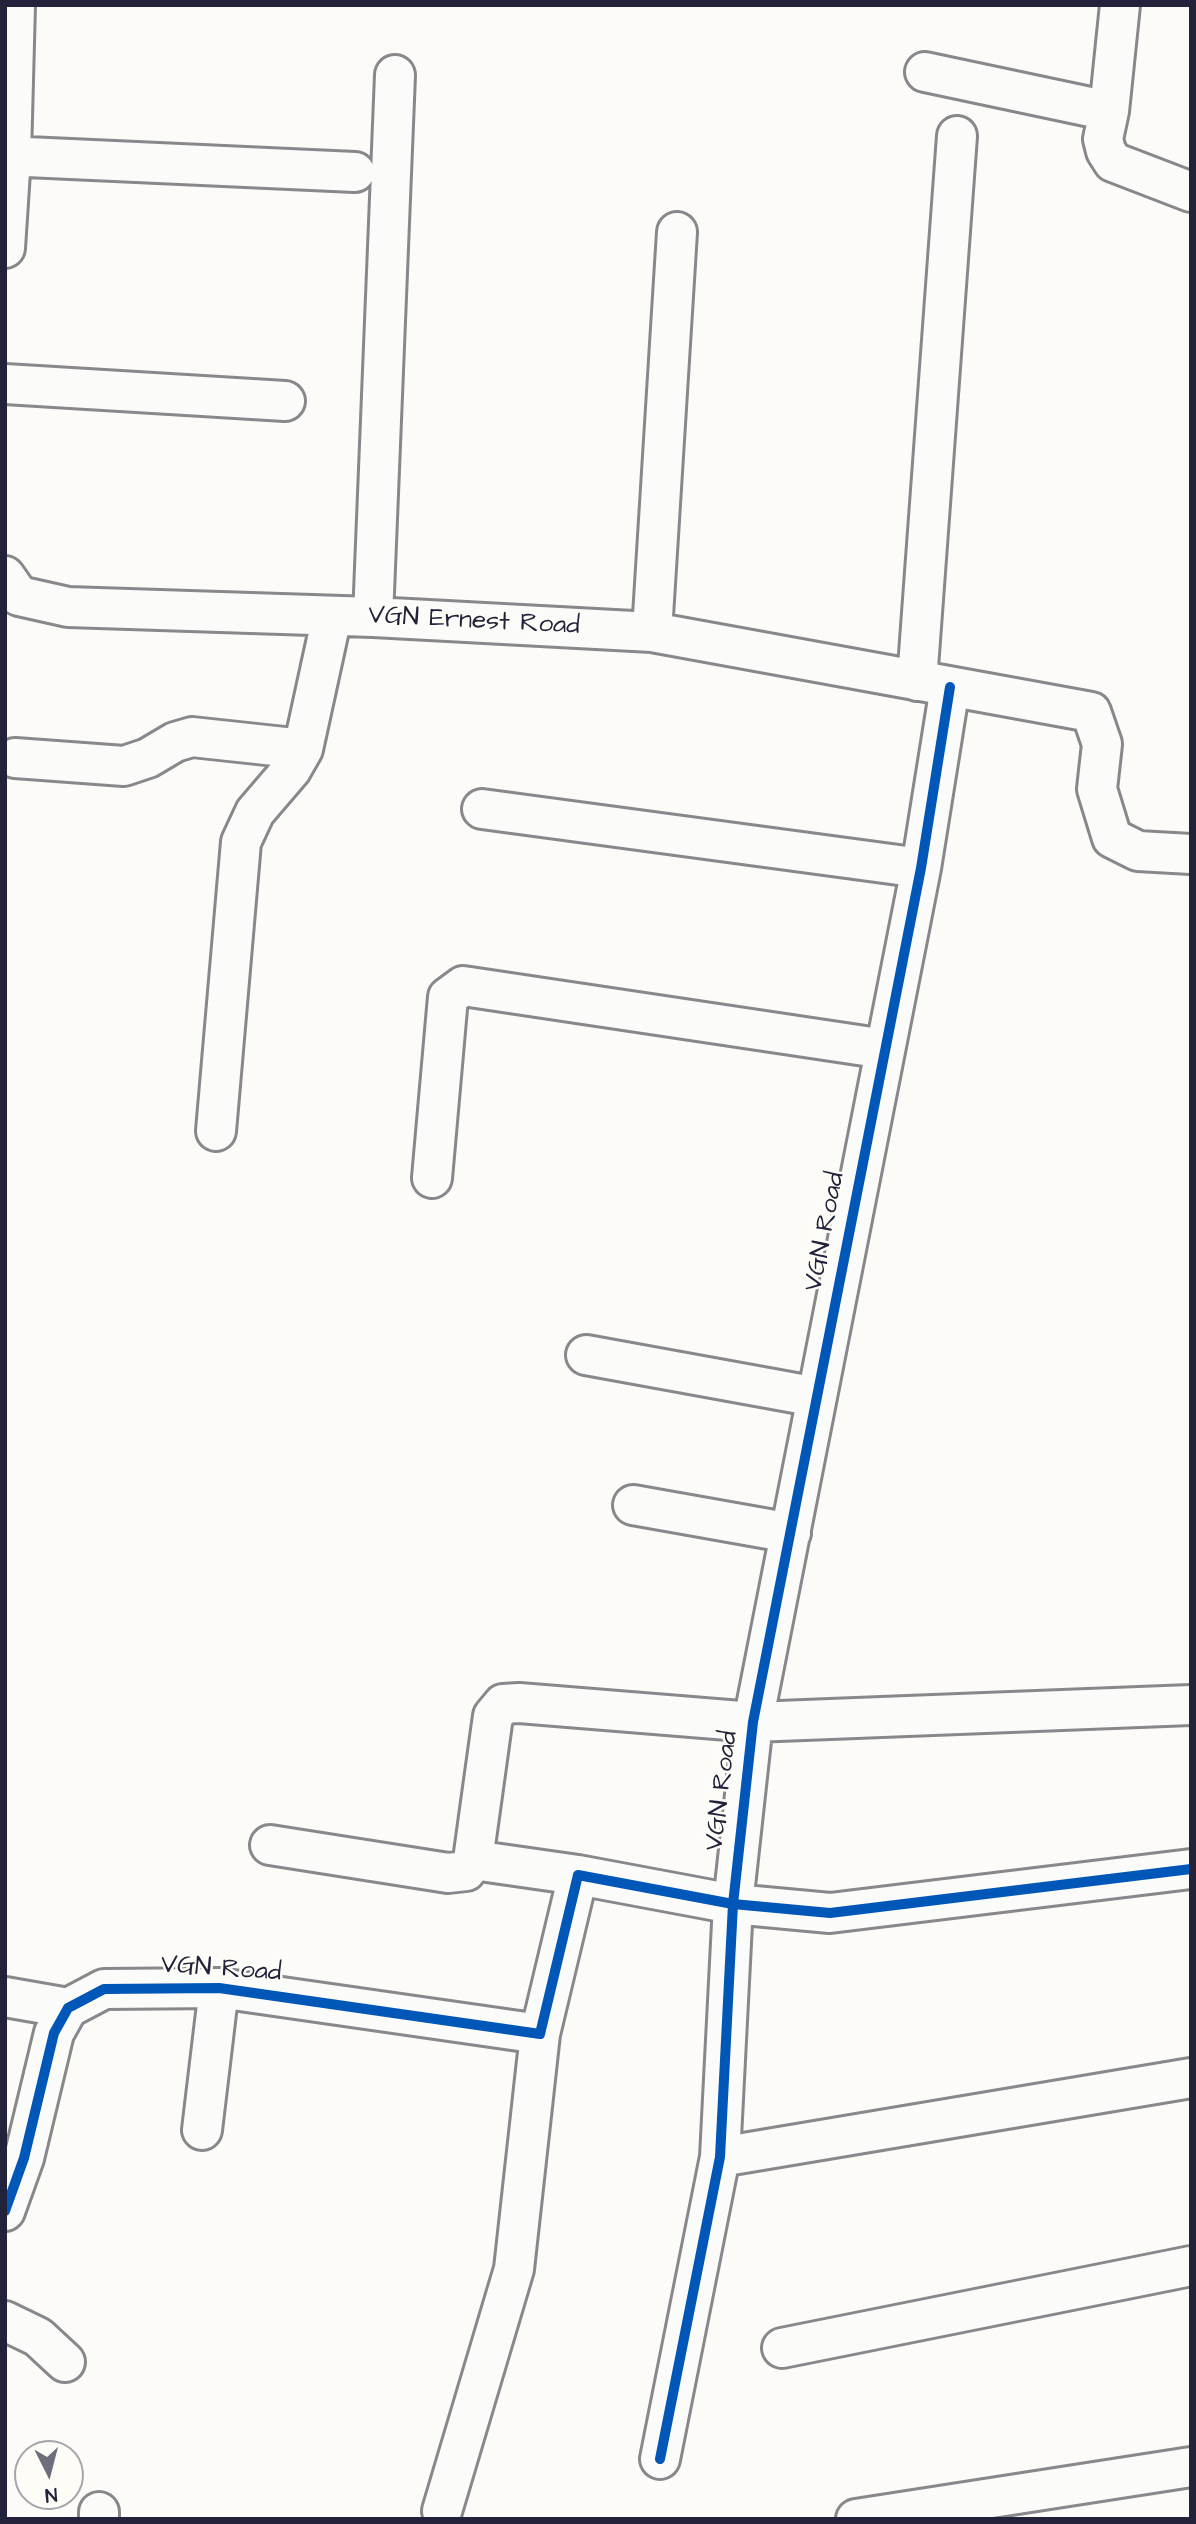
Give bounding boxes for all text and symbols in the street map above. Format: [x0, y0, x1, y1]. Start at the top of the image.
street label: VGN Ernest Road [368, 601, 580, 643]
street label: VGN Road [799, 1170, 853, 1294]
street label: VGN Road [700, 1729, 746, 1853]
street label: VGN Road [160, 1950, 282, 1990]
north arrow [14, 2440, 84, 2510]
text: N [44, 2480, 58, 2508]

